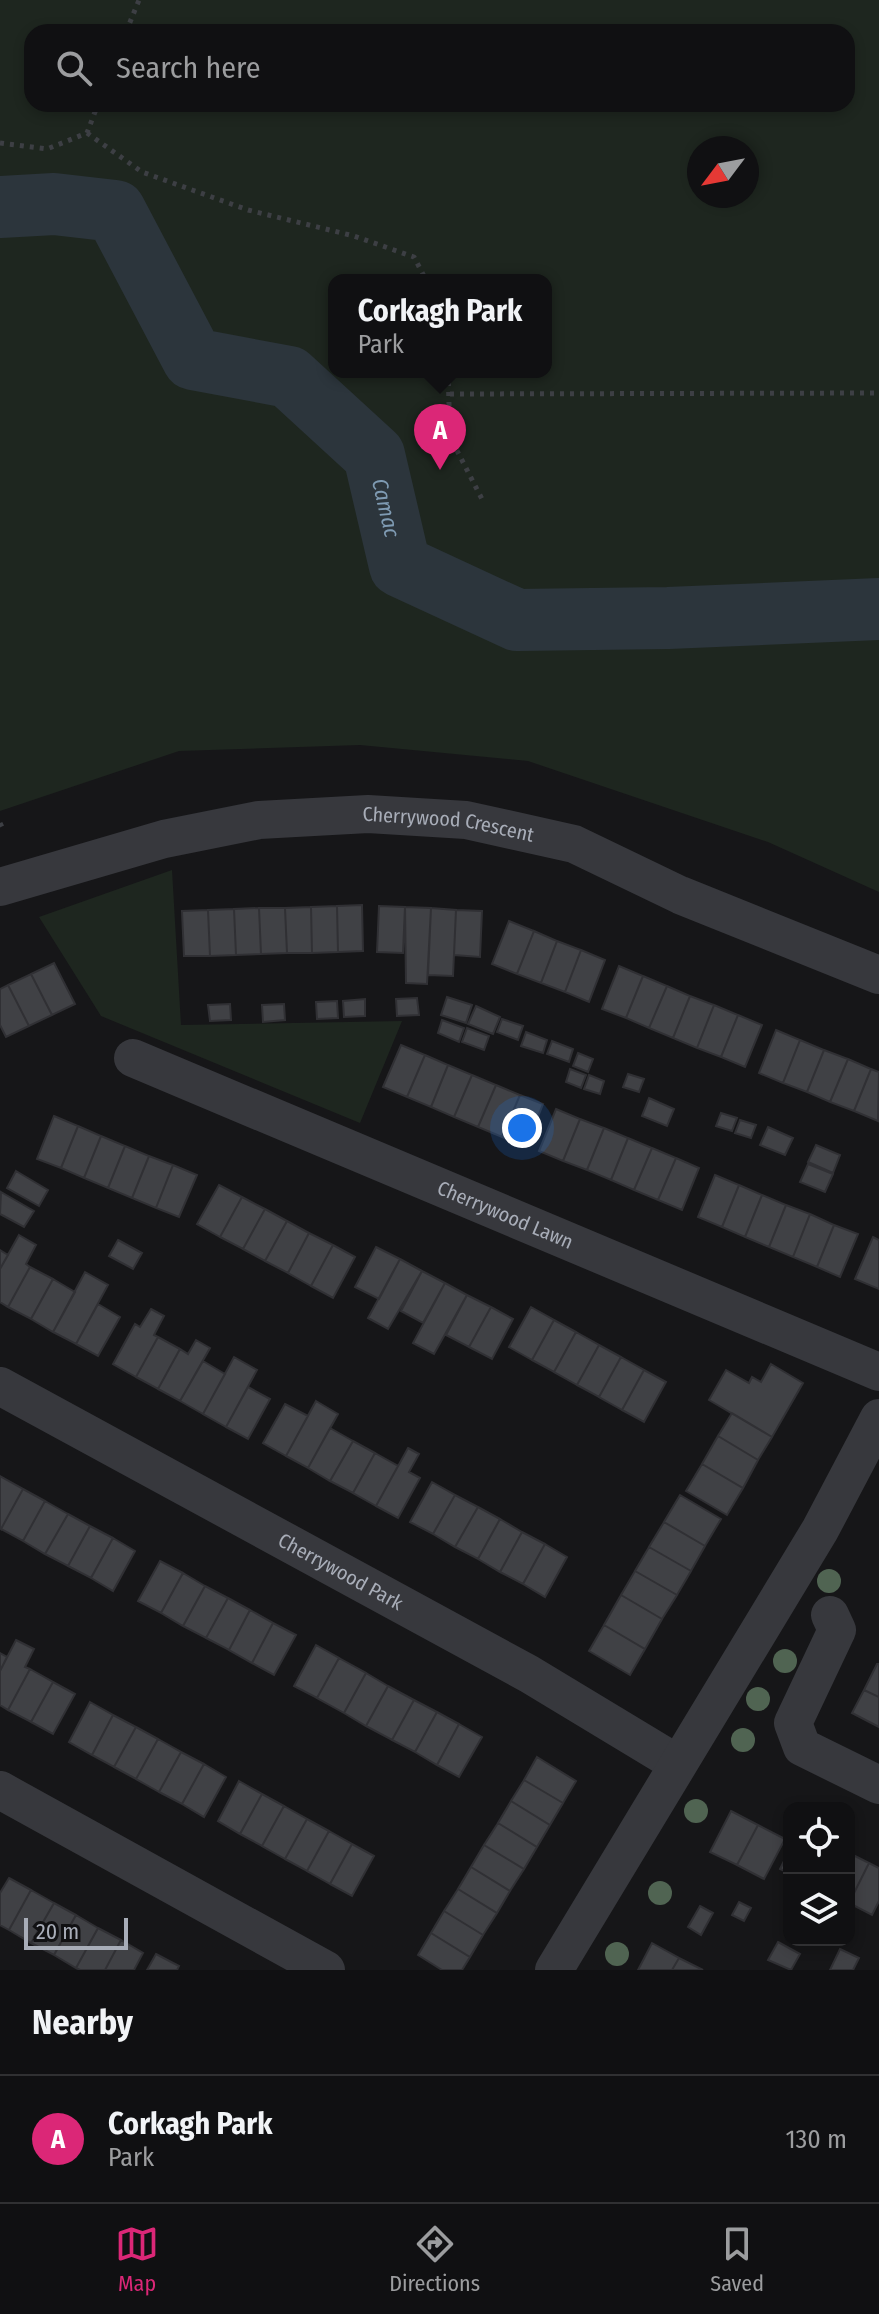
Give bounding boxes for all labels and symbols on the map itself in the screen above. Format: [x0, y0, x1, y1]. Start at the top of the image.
north arrow [687, 136, 759, 208]
pin: A [414, 404, 466, 470]
water label: Camac [366, 476, 406, 541]
street label: Cherrywood Crescent [362, 802, 537, 847]
your location [502, 1108, 542, 1148]
street label: Cherrywood Lawn [434, 1176, 577, 1254]
street label: Cherrywood Park [274, 1528, 408, 1615]
scale bar [24, 1914, 128, 1950]

